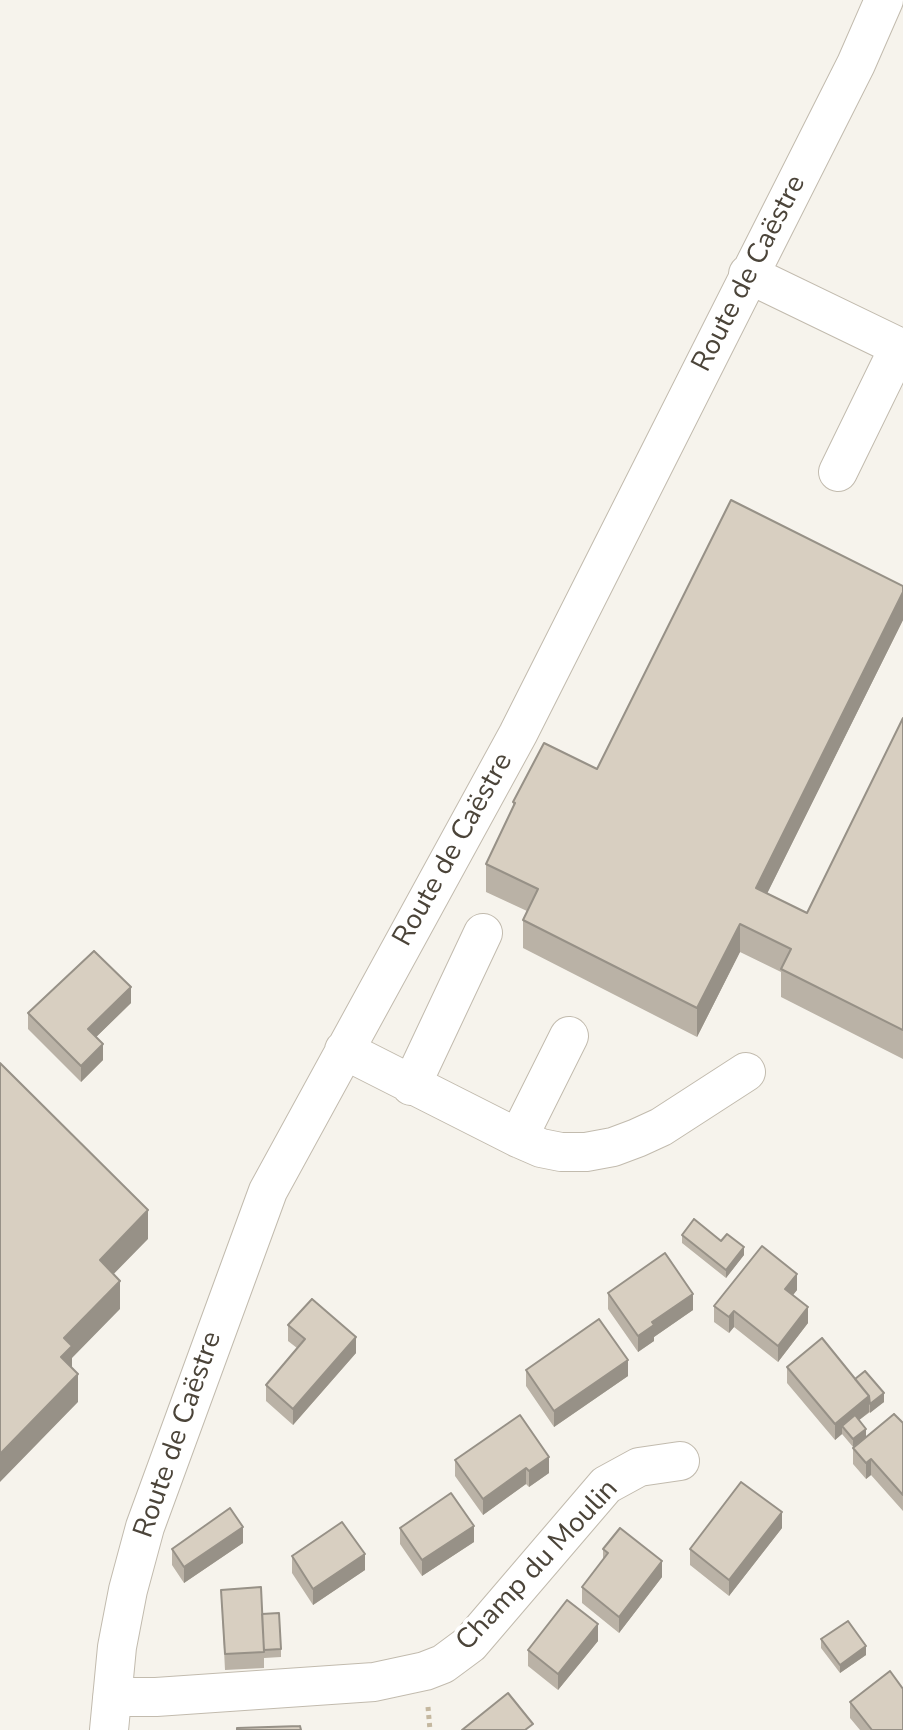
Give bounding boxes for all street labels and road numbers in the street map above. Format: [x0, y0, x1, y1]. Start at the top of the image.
street label: Route de Caëstre [686, 170, 814, 378]
street label: Route de Caëstre [387, 747, 521, 953]
street label: Route de Caëstre [128, 1327, 230, 1543]
street label: Champ du Moulin [450, 1473, 626, 1659]

